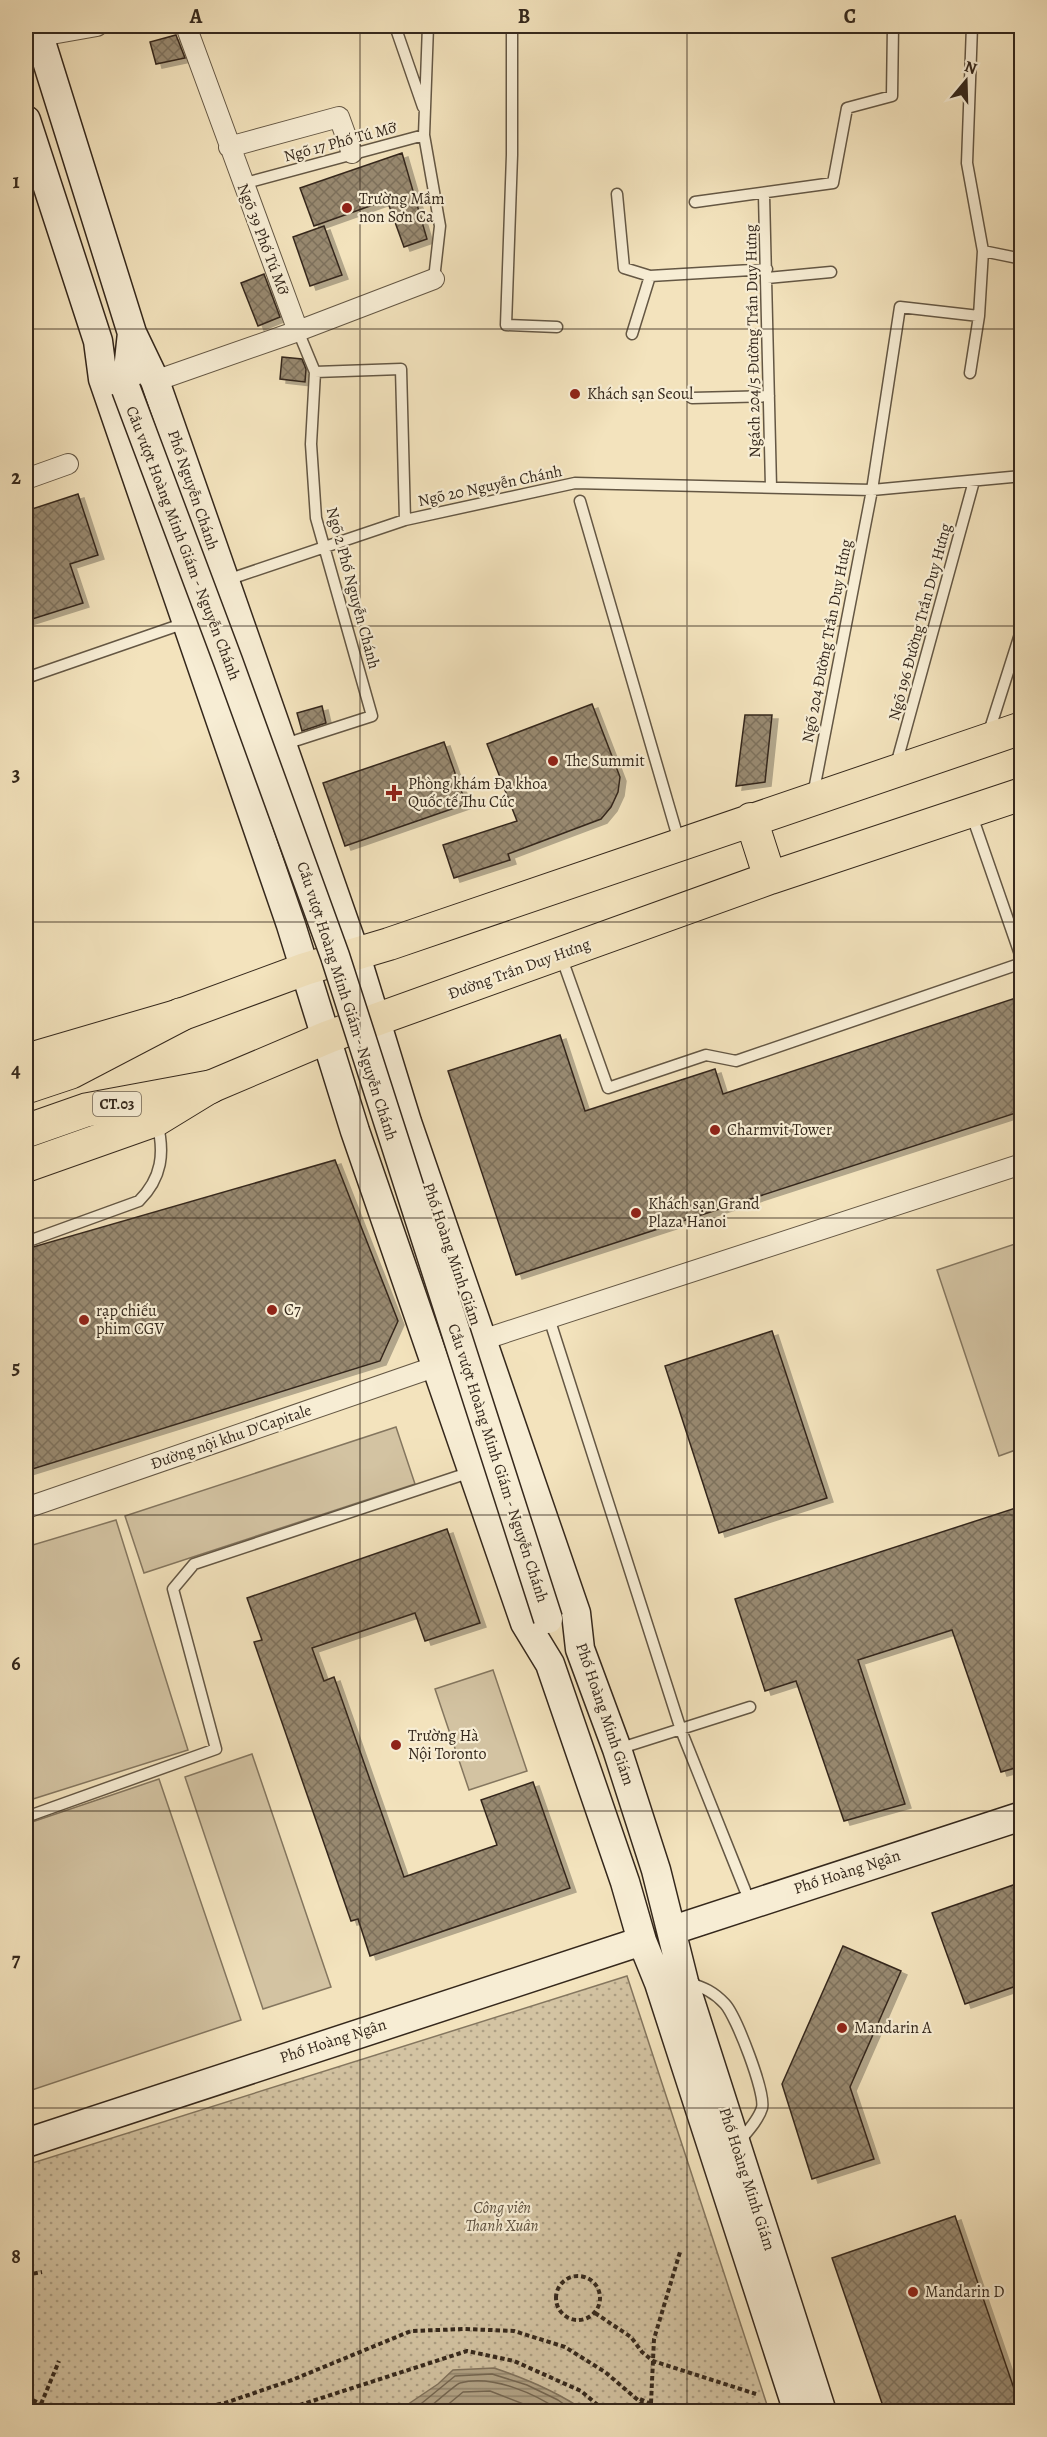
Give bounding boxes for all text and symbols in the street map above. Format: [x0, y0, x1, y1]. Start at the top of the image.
text: A [189, 3, 203, 30]
text: B [518, 3, 530, 30]
text: C [844, 3, 856, 30]
north arrow [936, 51, 996, 111]
text: N [961, 55, 980, 80]
street label: Ngõ 17 Phố Tú Mỡ [281, 116, 399, 168]
text: 1 [12, 168, 20, 195]
street label: Ngõ 39 Phố Tú Mỡ [232, 180, 295, 298]
place label: Trường Mầm non Sơn Ca [359, 188, 445, 228]
marker: Trường Mầm non Sơn Ca [340, 201, 354, 215]
street label: Ngách 204/5 Đường Trần Duy Hưng [740, 224, 766, 458]
place label: Khách sạn Seoul [587, 383, 693, 405]
marker: Khách sạn Seoul [568, 387, 582, 401]
street label: Cầu vượt Hoàng Minh Giám - Nguyễn Chánh [120, 403, 246, 684]
street label: Phố Nguyễn Chánh [162, 427, 224, 553]
street label: Ngõ 20 Nguyễn Chánh [416, 460, 565, 512]
text: 2 [11, 464, 21, 491]
street label: Ngõ 2 Phố Nguyễn Chánh [321, 505, 385, 672]
street label: Ngõ 196 Đường Trần Duy Hưng [883, 521, 957, 723]
street label: Ngõ 204 Đường Trần Duy Hưng [796, 537, 858, 745]
place label: The Summit [565, 750, 645, 772]
marker: The Summit [546, 754, 560, 768]
text: 3 [12, 761, 20, 788]
place label: Phòng khám Đa khoa Quốc tế Thu Cúc [408, 773, 548, 813]
marker: Phòng khám Đa khoa Quốc tế Thu Cúc [385, 784, 403, 802]
street label: Cầu vượt Hoàng Minh Giám - Nguyễn Chánh [291, 859, 403, 1144]
street label: Đường Trần Duy Hưng [445, 933, 593, 1005]
text: 4 [11, 1057, 21, 1084]
road number: CT.03 [93, 1092, 141, 1116]
place label: Charmvit Tower [727, 1119, 832, 1141]
marker: Charmvit Tower [708, 1123, 722, 1137]
street label: Phố Hoàng Minh Giám [417, 1180, 487, 1328]
place label: Khách sạn Grand Plaza Hanoi [648, 1193, 760, 1233]
marker: Khách sạn Grand Plaza Hanoi [629, 1206, 643, 1220]
place label: C7 [284, 1299, 301, 1321]
place label: rạp chiếu phim CGV [96, 1300, 164, 1340]
marker: C7 [265, 1303, 279, 1317]
marker: rạp chiếu phim CGV [77, 1313, 91, 1327]
street label: Cầu vượt Hoàng Minh Giám - Nguyễn Chánh [442, 1321, 554, 1606]
text: 5 [12, 1354, 20, 1381]
street label: Đường nội khu D'Capitale [148, 1399, 314, 1475]
street label: Phố Hoàng Minh Giám [570, 1640, 640, 1788]
text: 6 [11, 1650, 21, 1677]
place label: Trường Hà Nội Toronto [408, 1725, 487, 1765]
marker: Trường Hà Nội Toronto [389, 1738, 403, 1752]
street label: Phố Hoàng Ngân [791, 1844, 903, 1900]
text: 7 [12, 1946, 21, 1973]
street label: Phố Hoàng Ngân [277, 2013, 389, 2069]
place label: Mandarin A [854, 2017, 932, 2039]
marker: Mandarin A [835, 2021, 849, 2035]
street label: Phố Hoàng Minh Giám [713, 2104, 781, 2254]
park label: Công viên Thanh Xuân [465, 2197, 539, 2237]
text: 8 [11, 2243, 21, 2270]
place label: Mandarin D [925, 2281, 1005, 2303]
marker: Mandarin D [906, 2285, 920, 2299]

